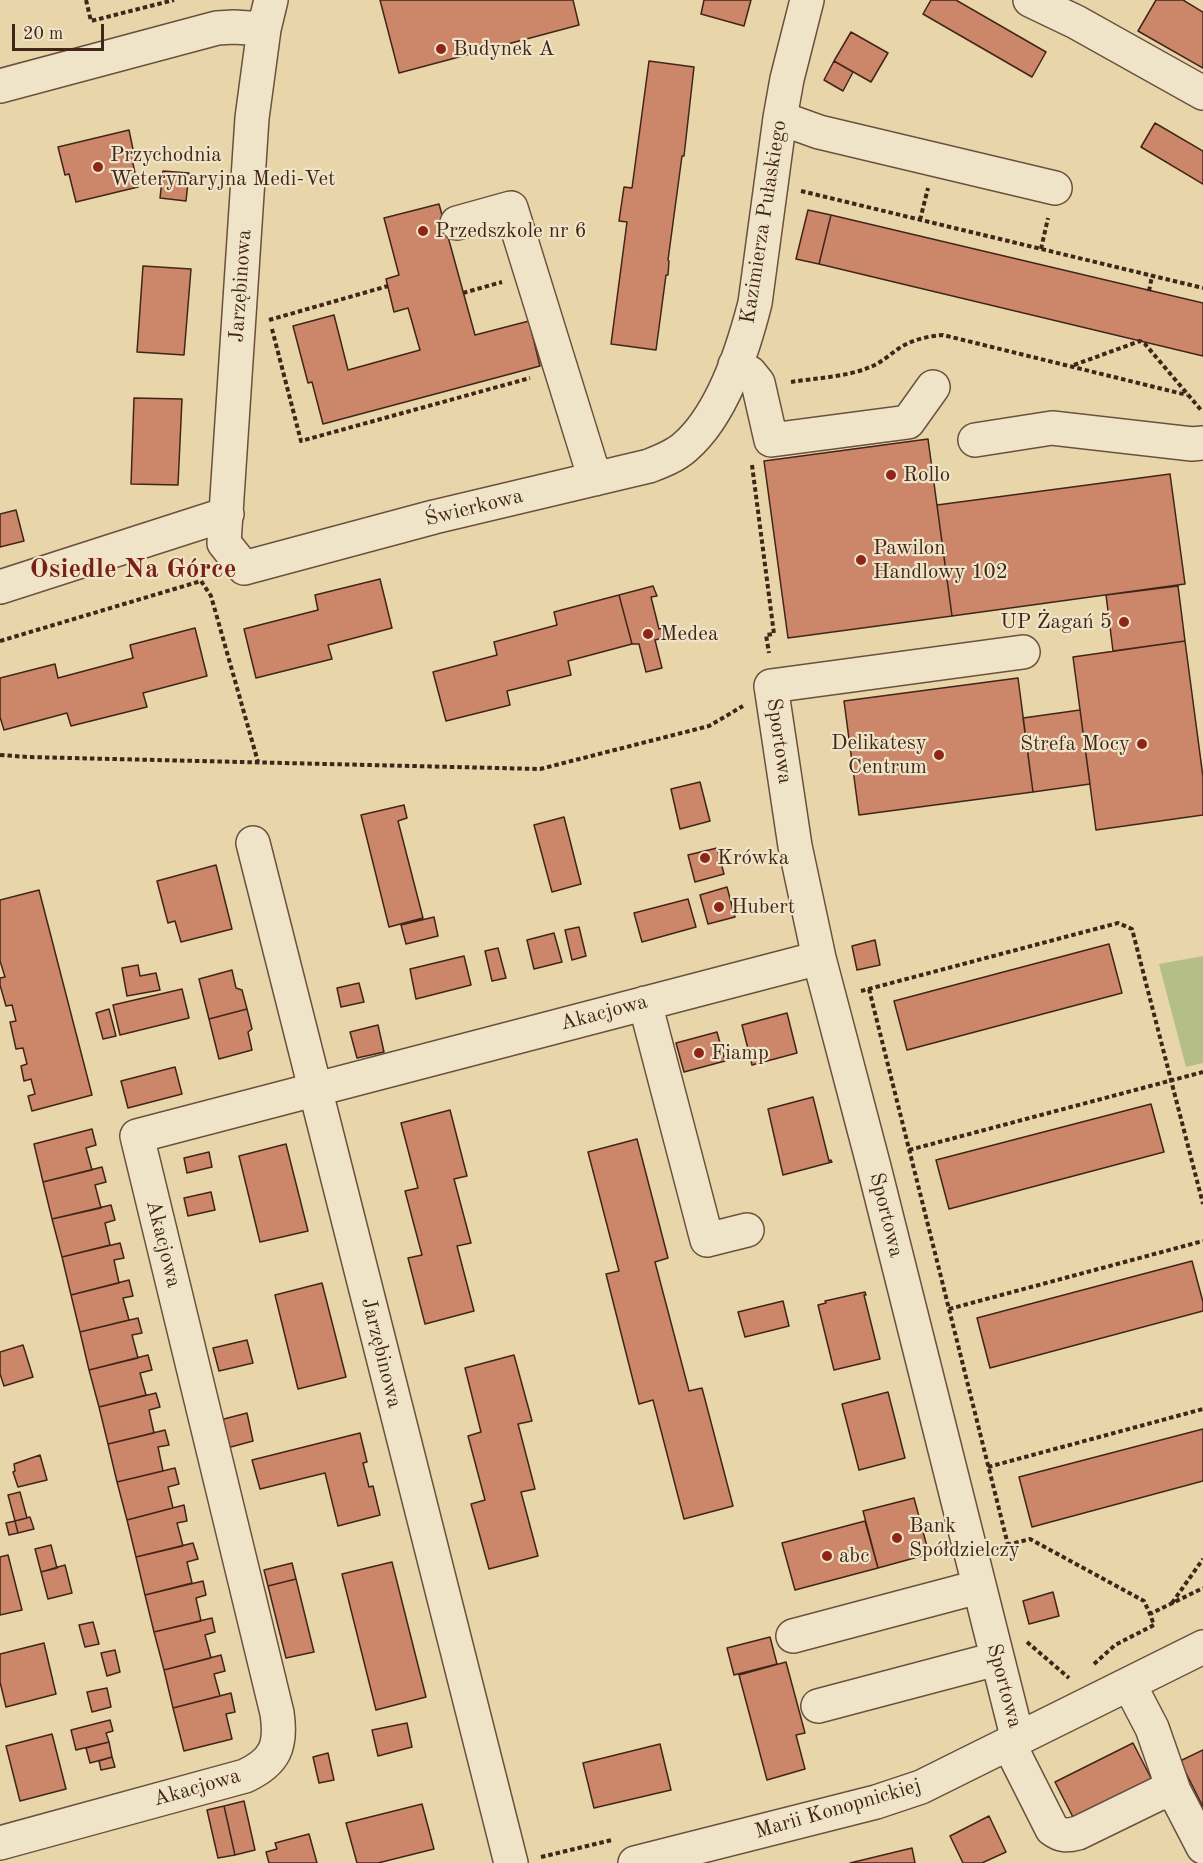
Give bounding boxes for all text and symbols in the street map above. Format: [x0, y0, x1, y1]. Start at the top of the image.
scale bar [15, 12, 106, 50]
text: 20 m [23, 25, 63, 43]
place label: Budynek A [453, 36, 555, 62]
marker: Budynek A [434, 42, 448, 56]
street label: Kazimierza Pułaskiego [735, 118, 793, 326]
place label: Przychodnia Weterynaryjna Medi-Vet [110, 142, 335, 192]
marker: Przychodnia Weterynaryjna Medi-Vet [91, 160, 105, 174]
place label: Przedszkole nr 6 [435, 218, 587, 244]
marker: Przedszkole nr 6 [416, 224, 430, 238]
street label: Jarzębinowa [224, 229, 258, 343]
place label: Rollo [903, 462, 950, 488]
marker: Rollo [884, 468, 898, 482]
street label: Świerkowa [422, 484, 526, 532]
place label: Pawilon Handlowy 102 [873, 535, 1008, 585]
marker: Pawilon Handlowy 102 [854, 553, 868, 567]
district label: Osiedle Na Górce [30, 554, 236, 586]
place label: UP Żagań 5 [1000, 609, 1112, 635]
marker: UP Żagań 5 [1117, 615, 1131, 629]
place label: Medea [660, 621, 718, 647]
marker: Medea [641, 627, 655, 641]
street label: Sportowa [761, 696, 797, 786]
place label: Delikatesy Centrum [831, 730, 927, 780]
place label: Strefa Mocy [1020, 731, 1130, 757]
marker: Strefa Mocy [1135, 737, 1149, 751]
marker: Delikatesy Centrum [932, 748, 946, 762]
place label: Krówka [717, 845, 789, 871]
marker: Krówka [698, 851, 712, 865]
place label: Hubert [731, 894, 795, 920]
marker: Hubert [712, 900, 726, 914]
street label: Akacjowa [558, 989, 650, 1037]
place label: Fiamp [711, 1040, 769, 1066]
marker: Fiamp [692, 1046, 706, 1060]
street label: Sportowa [863, 1170, 909, 1260]
street label: Akacjowa [140, 1198, 186, 1290]
street label: Jarzębinowa [355, 1295, 407, 1411]
place label: Bank Spółdzielczy [909, 1513, 1020, 1563]
marker: Bank Spółdzielczy [890, 1531, 904, 1545]
place label: abc [839, 1543, 869, 1569]
marker: abc [820, 1549, 834, 1563]
street label: Sportowa [981, 1641, 1027, 1731]
street label: Akacjowa [151, 1764, 243, 1812]
street label: Marii Konopnickiej [752, 1773, 924, 1845]

